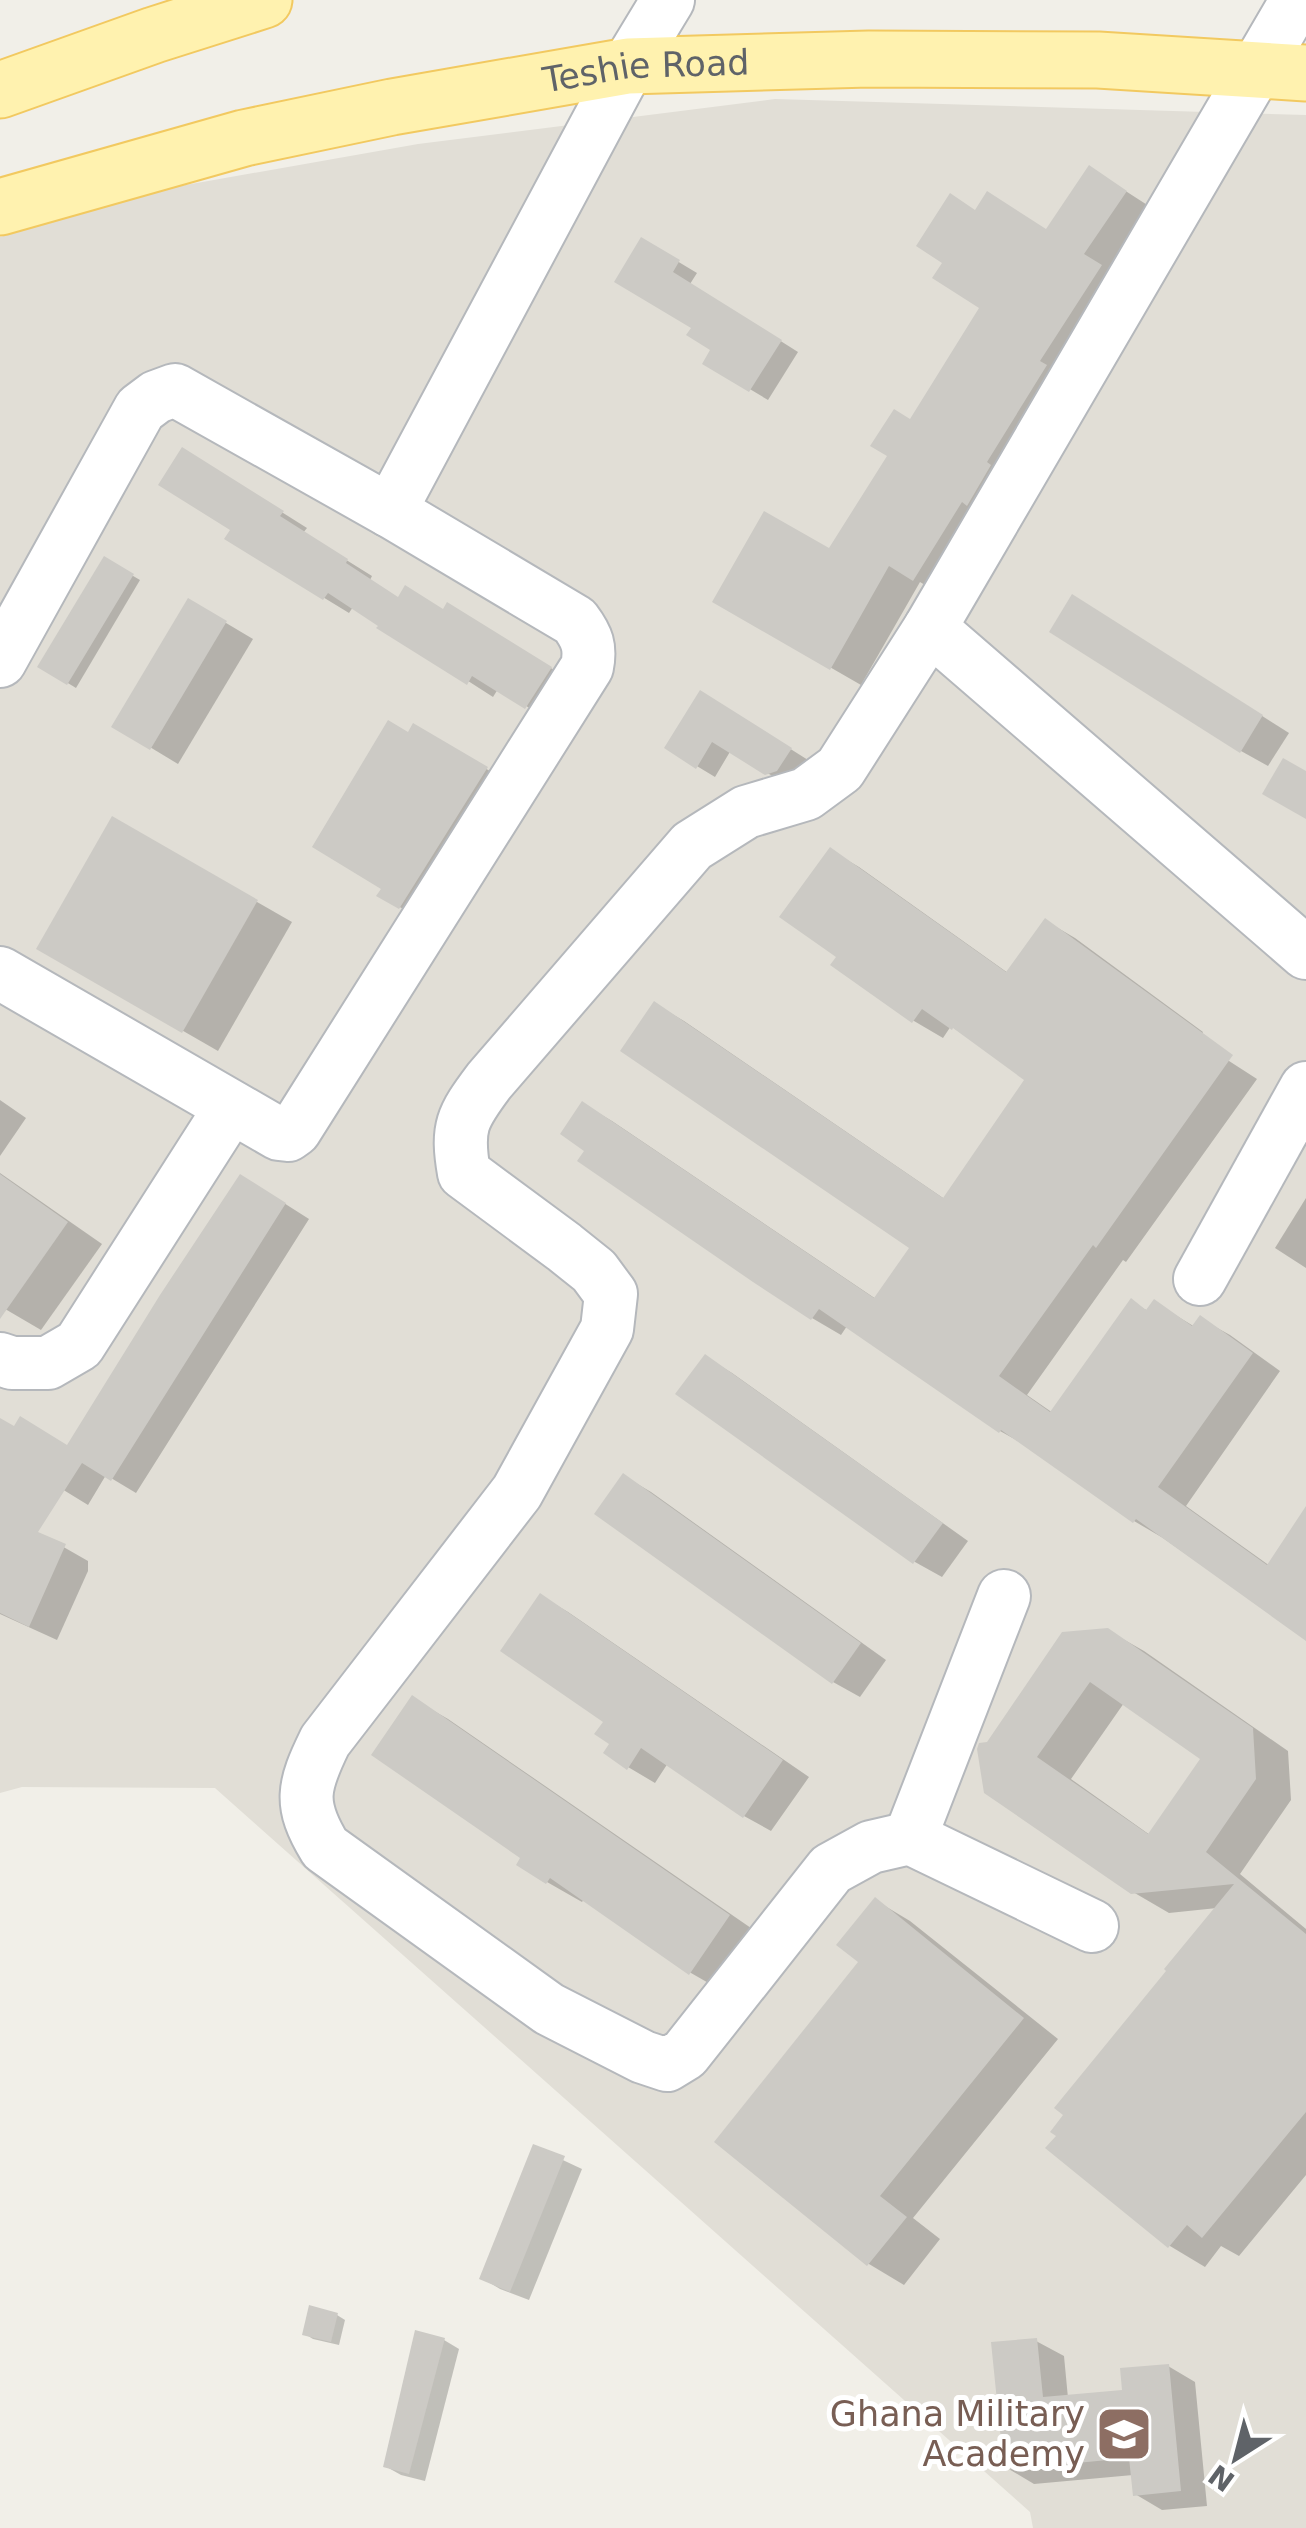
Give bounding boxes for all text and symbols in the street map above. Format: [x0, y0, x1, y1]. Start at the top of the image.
street label: Teshie Road [539, 42, 750, 101]
place label: Ghana Military Academy [830, 2394, 1085, 2474]
school or university icon: Ghana Military Academy [1094, 2404, 1154, 2464]
north arrow [1186, 2408, 1286, 2508]
text: N [1202, 2458, 1241, 2498]

